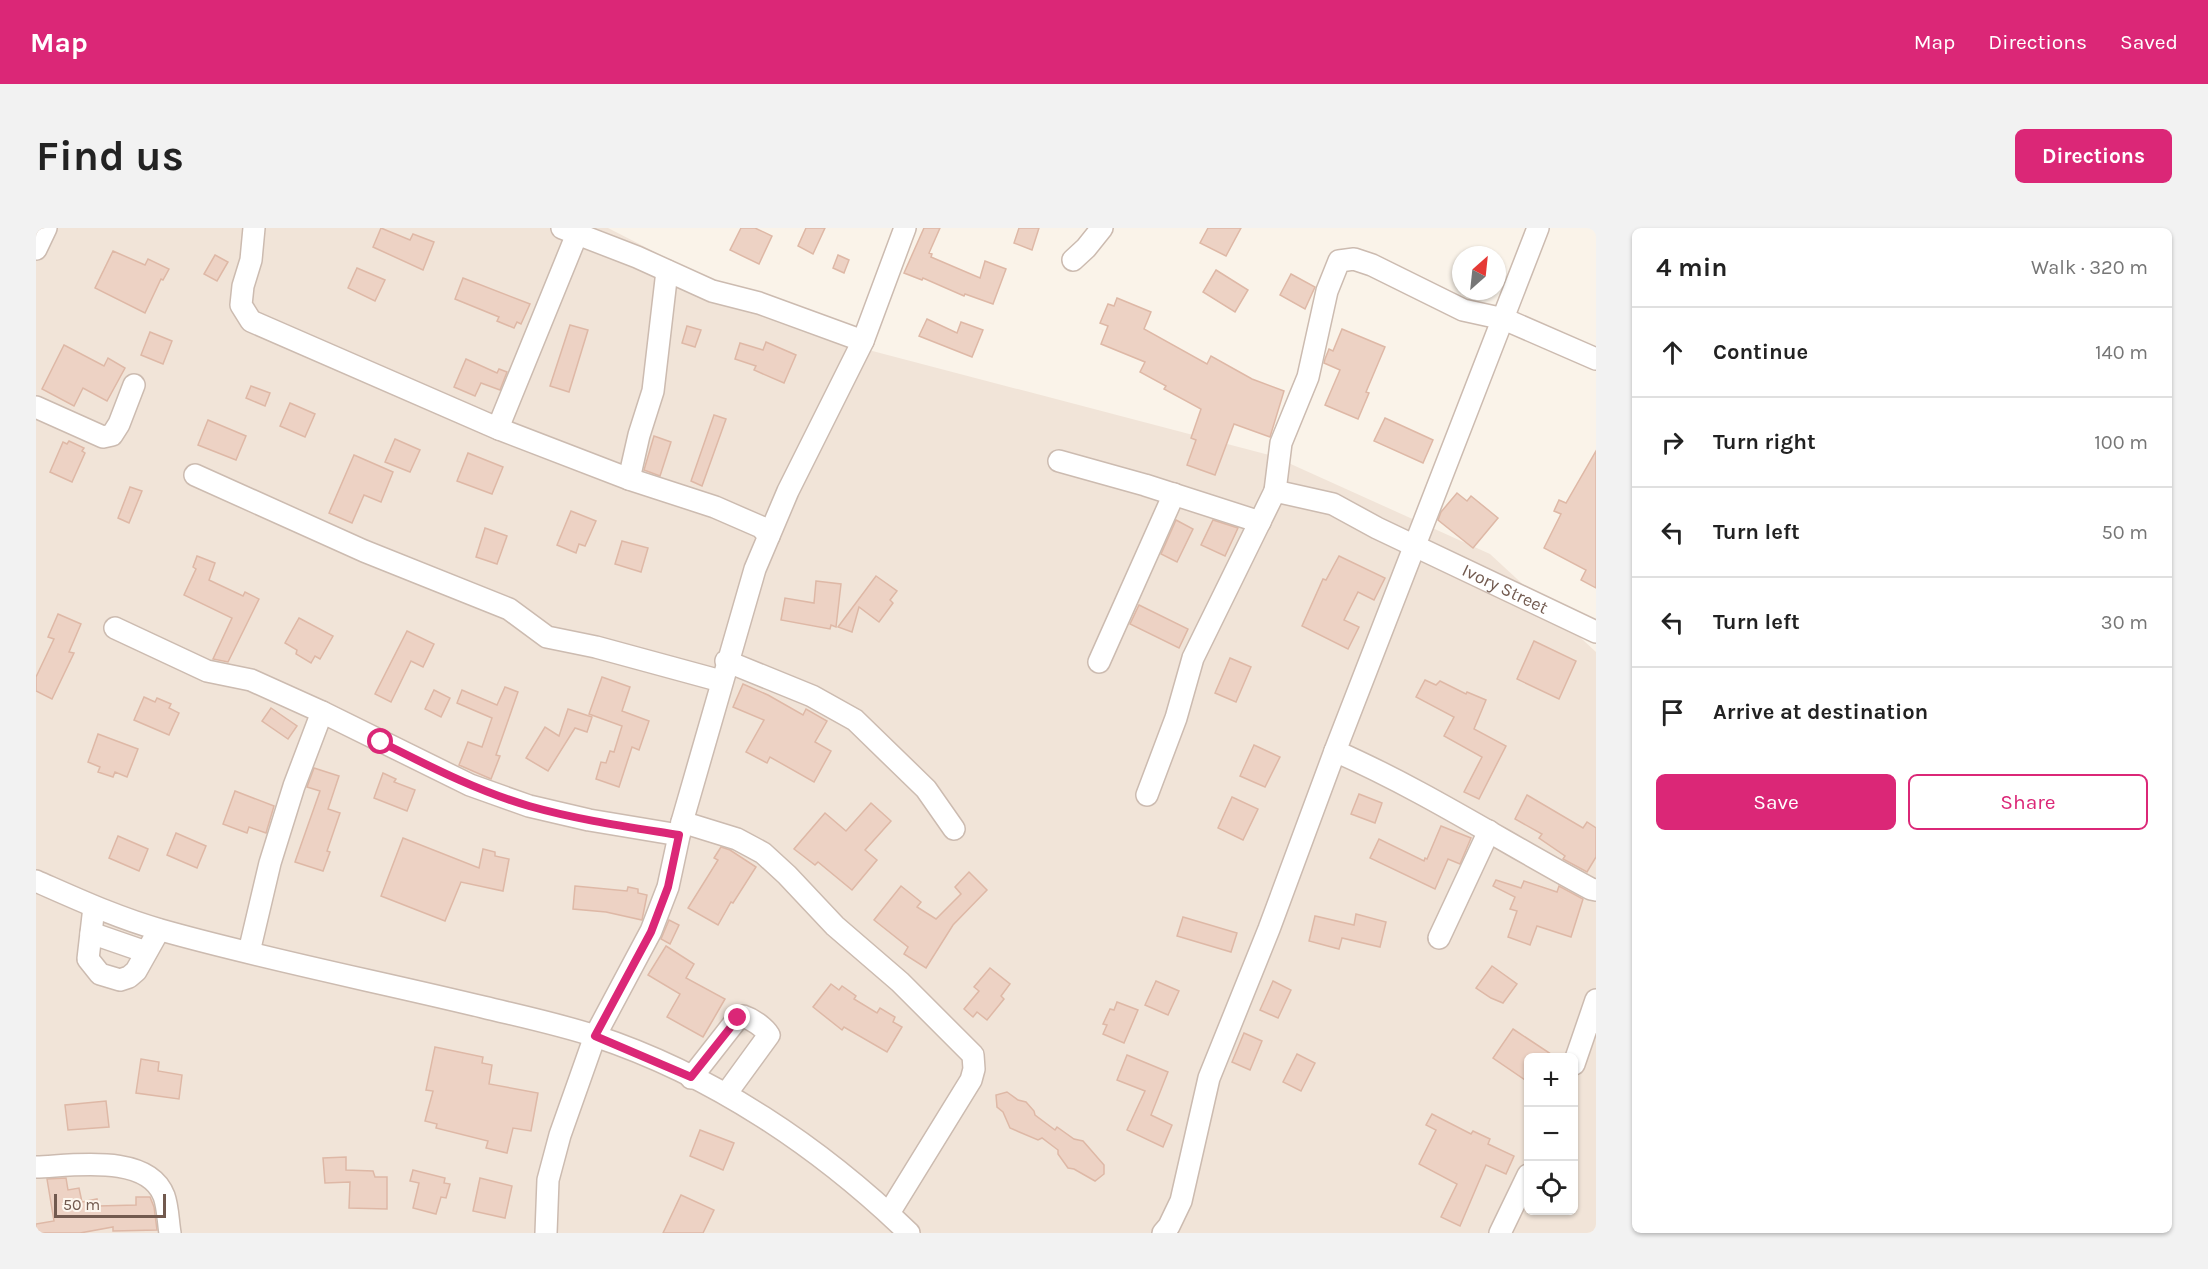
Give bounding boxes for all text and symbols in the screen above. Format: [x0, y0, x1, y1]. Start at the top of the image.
text: Map [30, 26, 88, 59]
text: Map [1914, 30, 1955, 54]
text: Directions [1988, 30, 2087, 54]
text: Saved [2120, 30, 2178, 54]
button: Directions [2015, 129, 2172, 183]
text: Find us [36, 131, 184, 181]
north arrow [1452, 246, 1506, 300]
text: 4 min [1656, 252, 1727, 283]
text: Walk · 320 m [2031, 256, 2148, 279]
icon: ahead [1656, 336, 1689, 369]
text: Continue [1713, 339, 1808, 365]
text: 140 m [2095, 341, 2148, 364]
icon: right [1656, 426, 1689, 459]
text: Turn right [1713, 429, 1816, 455]
text: 100 m [2094, 431, 2148, 454]
icon: left [1656, 516, 1689, 549]
text: Turn left [1713, 519, 1800, 545]
text: 50 m [2101, 521, 2148, 544]
street label: Ivory Street [1459, 559, 1552, 619]
icon: left [1656, 606, 1689, 639]
text: Turn left [1713, 609, 1800, 635]
text: 30 m [2101, 611, 2148, 634]
icon: arrive [1656, 696, 1689, 729]
text: Arrive at destination [1713, 699, 1928, 725]
route start [367, 728, 393, 754]
button: Save [1656, 774, 1896, 830]
button: Share [1908, 774, 2148, 830]
route end [724, 1004, 750, 1030]
map controls [1524, 1053, 1578, 1215]
button: + [1524, 1053, 1578, 1107]
button: − [1524, 1107, 1578, 1161]
button: locate [1524, 1161, 1578, 1215]
scale bar [54, 1191, 166, 1218]
text: 50 m [63, 1195, 100, 1214]

